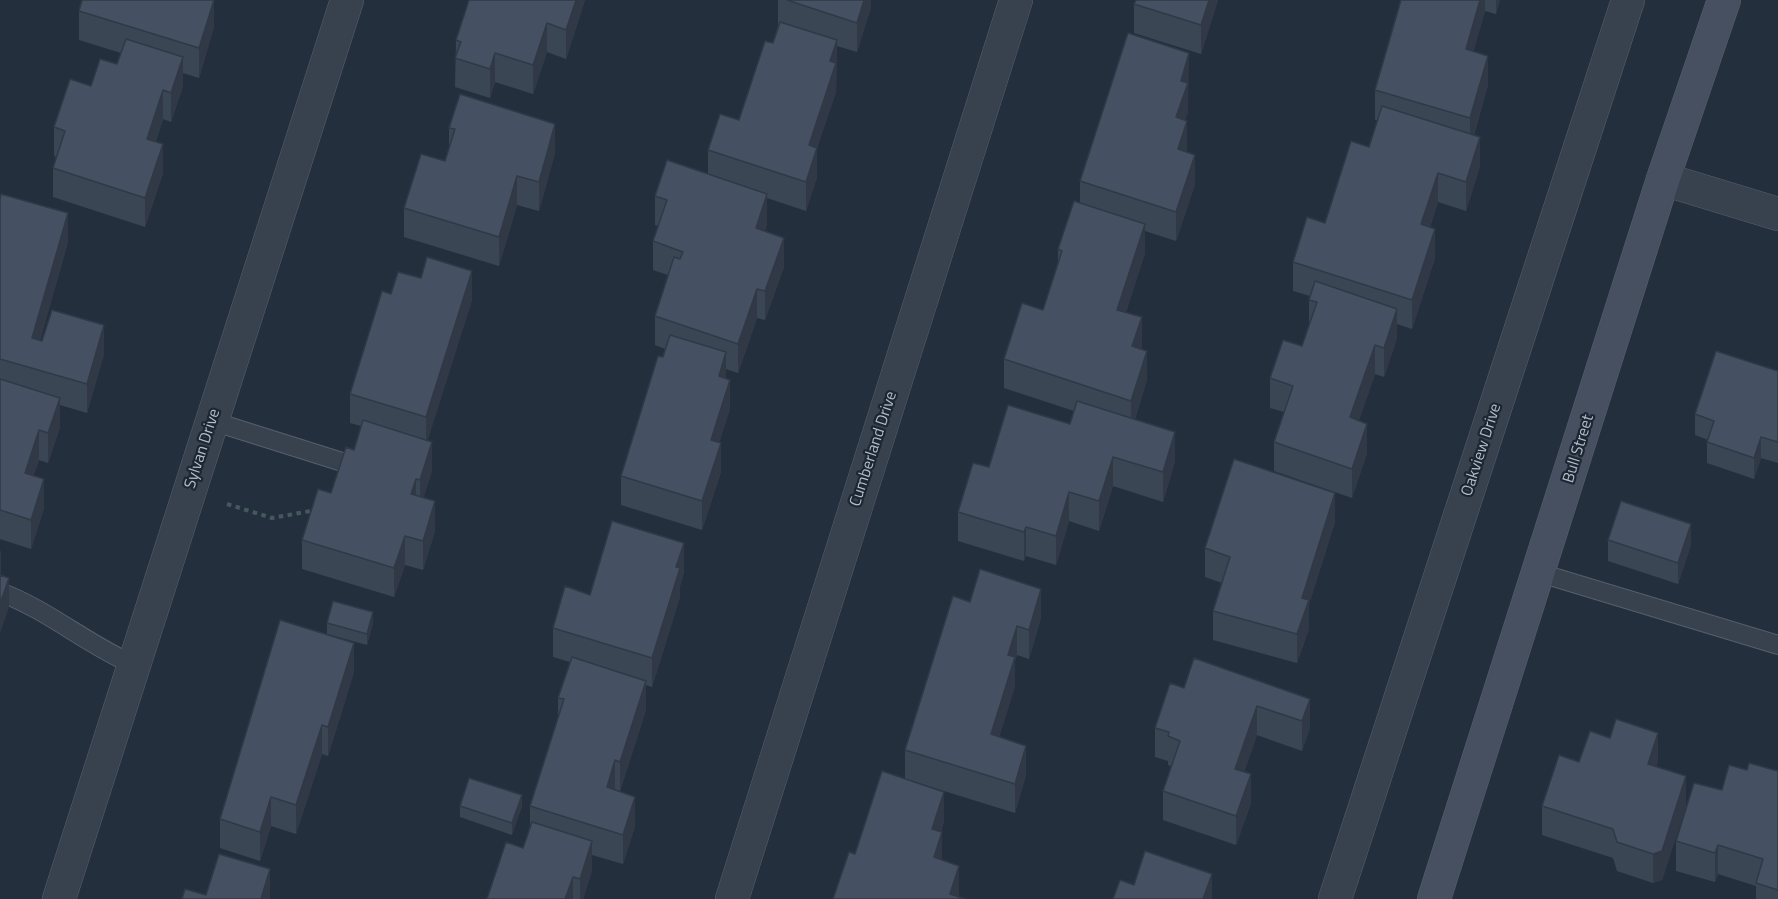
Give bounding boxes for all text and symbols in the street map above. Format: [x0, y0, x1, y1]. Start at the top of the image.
street label: Cumberland Drive [846, 389, 902, 509]
street label: Oakview Drive [1458, 401, 1506, 499]
street label: Sylvan Drive [181, 407, 225, 491]
street label: Bull Street [1560, 412, 1598, 486]

